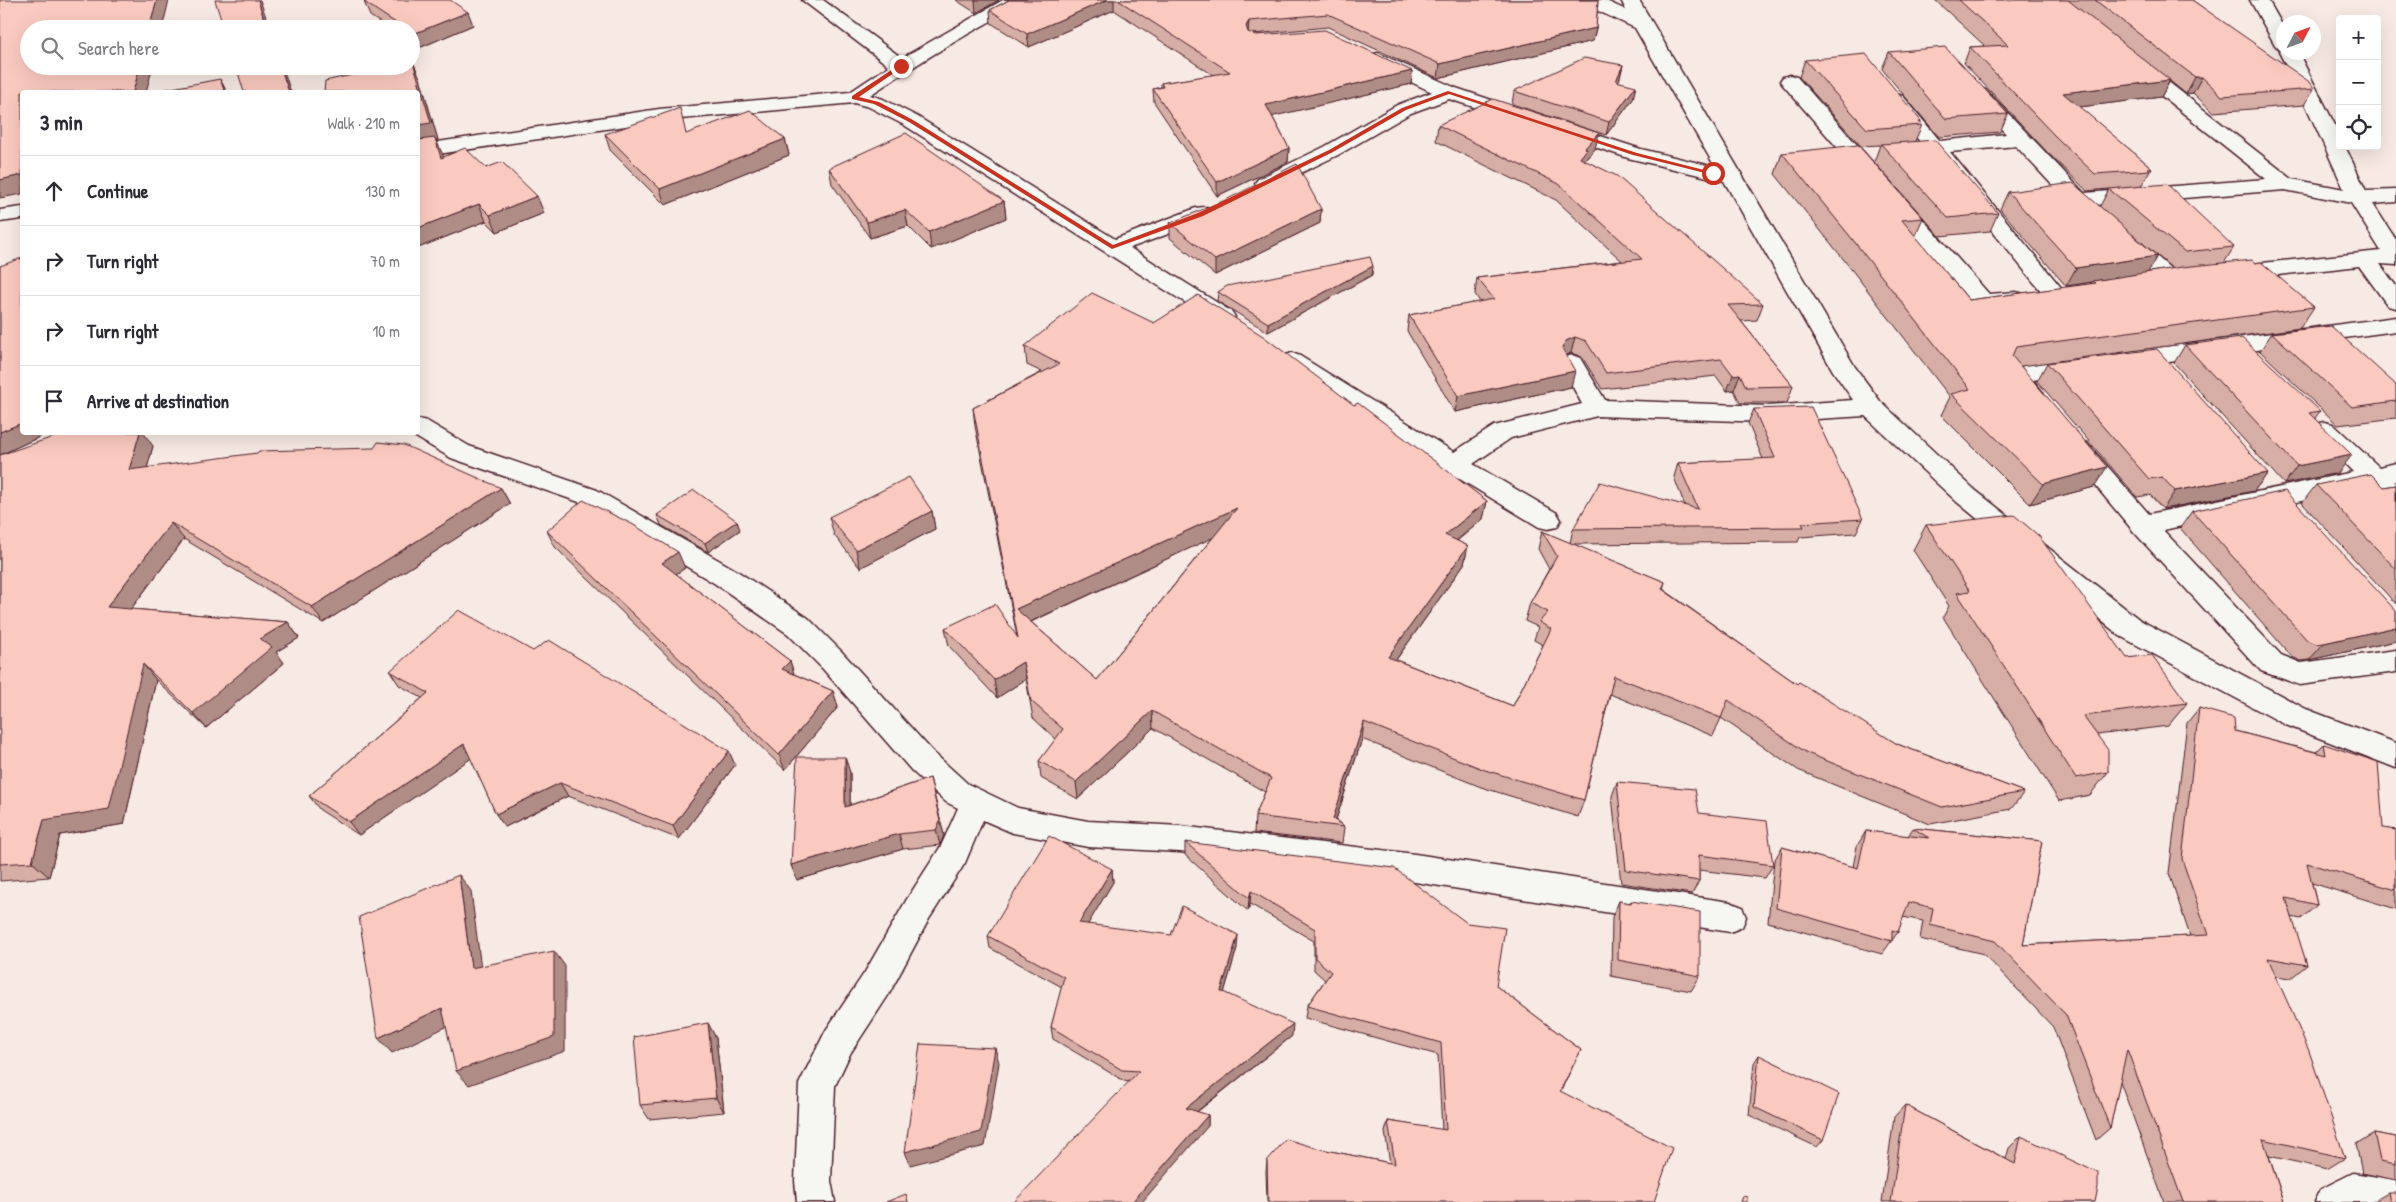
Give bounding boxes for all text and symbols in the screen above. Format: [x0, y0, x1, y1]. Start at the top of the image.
north arrow [2276, 15, 2321, 60]
map controls [2336, 15, 2381, 150]
button: + [2336, 15, 2381, 60]
search box [20, 20, 420, 75]
icon: search [38, 34, 66, 62]
text: Search here [78, 35, 159, 61]
route end [890, 55, 913, 78]
button: − [2336, 60, 2381, 105]
button: locate [2336, 105, 2381, 150]
text: 3 min [40, 108, 83, 137]
text: Walk · 210 m [327, 112, 400, 134]
route start [1702, 162, 1725, 185]
icon: ahead [40, 177, 68, 205]
text: Continue [87, 178, 148, 204]
text: 130 m [365, 180, 400, 202]
icon: right [40, 247, 68, 275]
text: Turn right [87, 248, 158, 274]
text: 70 m [370, 250, 400, 272]
icon: right [40, 317, 68, 345]
text: Turn right [87, 318, 158, 344]
text: 10 m [372, 320, 400, 342]
icon: arrive [40, 387, 68, 415]
text: Arrive at destination [87, 388, 229, 414]

